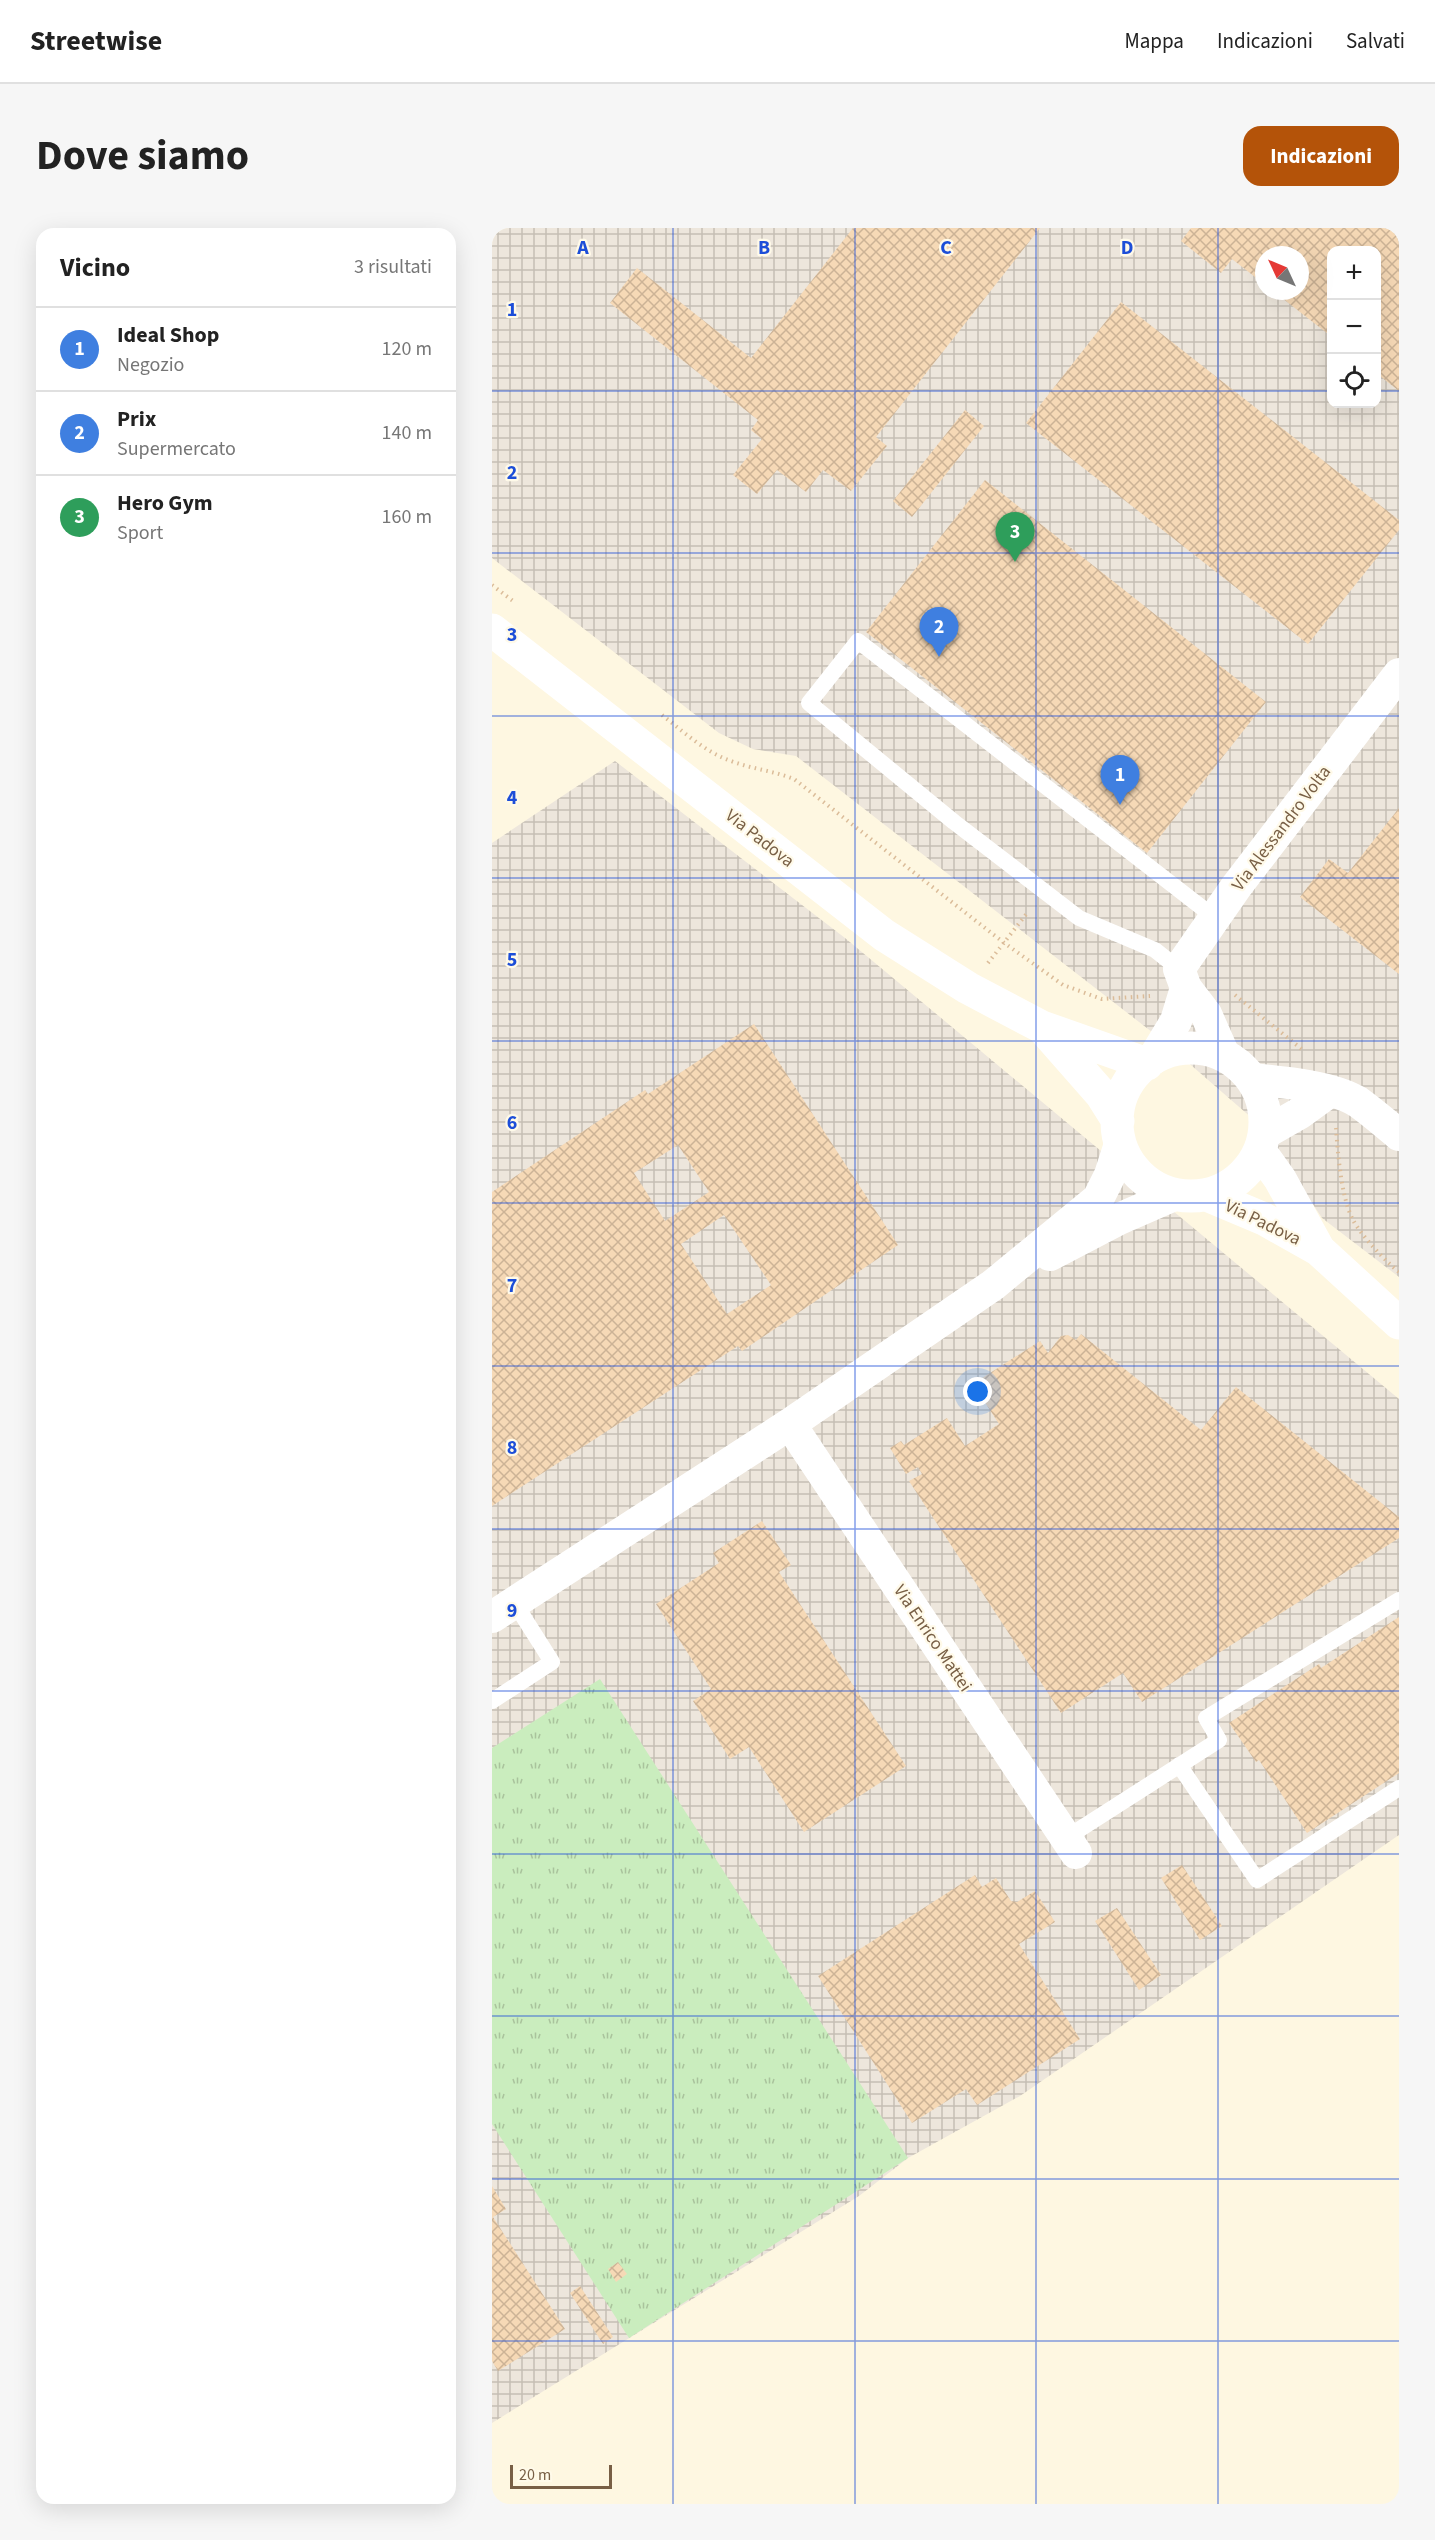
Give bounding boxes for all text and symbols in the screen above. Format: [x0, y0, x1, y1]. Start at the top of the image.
text: Streetwise [30, 21, 162, 61]
text: Mappa [1125, 26, 1184, 56]
text: Indicazioni [1217, 26, 1313, 56]
text: Salvati [1346, 26, 1405, 56]
text: Dove siamo [36, 126, 249, 186]
button: Indicazioni [1243, 126, 1399, 186]
text: A [576, 234, 589, 262]
text: B [758, 234, 770, 262]
text: C [940, 234, 952, 262]
text: D [1121, 234, 1133, 262]
north arrow [1255, 246, 1309, 300]
map controls [1327, 246, 1381, 408]
button: + [1327, 246, 1381, 300]
text: Vicino [60, 249, 130, 286]
text: 3 risultati [354, 253, 432, 281]
text: 1 [507, 296, 517, 324]
button: − [1327, 300, 1381, 354]
text: Ideal Shop [117, 319, 219, 351]
text: 1 [74, 335, 85, 363]
text: 120 m [382, 335, 432, 363]
text: Negozio [117, 351, 184, 379]
button: locate [1327, 354, 1381, 408]
text: Prix [117, 403, 156, 435]
text: 2 [74, 419, 85, 447]
text: 140 m [382, 419, 432, 447]
text: Supermercato [117, 435, 236, 463]
text: 2 [507, 459, 517, 487]
text: Hero Gym [117, 487, 213, 519]
text: 3 [74, 503, 85, 531]
text: 160 m [382, 503, 432, 531]
pin: 3 [996, 512, 1034, 562]
text: Sport [117, 519, 163, 547]
pin: 2 [920, 608, 958, 657]
text: 3 [507, 621, 517, 649]
pin: 1 [1100, 756, 1140, 805]
street label: Via Alessandro Volta [1226, 760, 1337, 896]
text: 4 [507, 784, 518, 812]
street label: Via Padova [720, 803, 800, 873]
text: 5 [507, 946, 517, 974]
text: 6 [507, 1109, 517, 1137]
street label: Via Padova [1221, 1193, 1305, 1252]
text: 7 [507, 1272, 517, 1300]
your location [963, 1377, 992, 1406]
text: 8 [507, 1434, 517, 1462]
street label: Via Enrico Mattei [887, 1580, 978, 1697]
text: 9 [507, 1597, 517, 1625]
scale bar [510, 2462, 612, 2490]
text: 20 m [519, 2464, 551, 2486]

